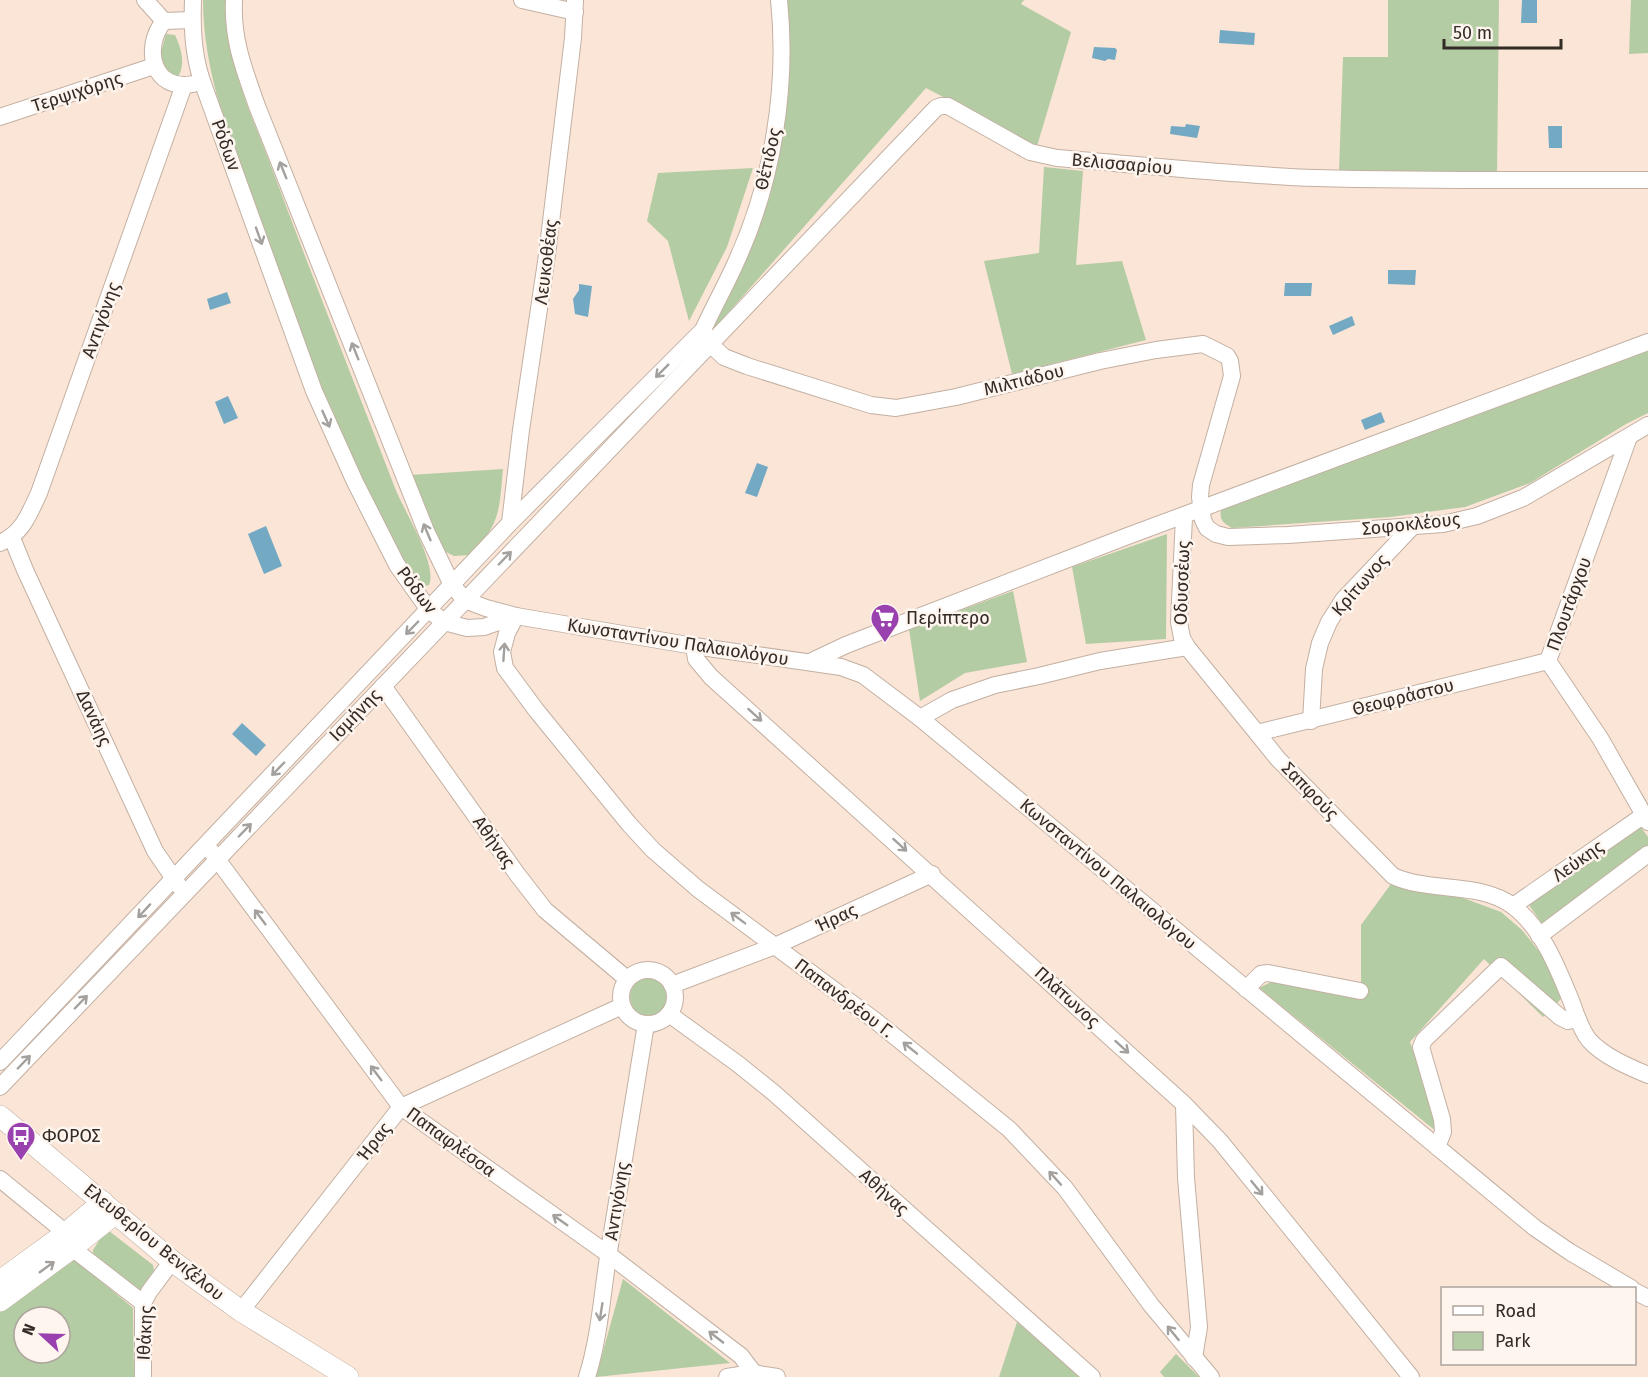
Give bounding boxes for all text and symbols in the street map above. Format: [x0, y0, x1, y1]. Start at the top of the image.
scale bar [1444, 12, 1561, 50]
text: 50 m [1453, 22, 1492, 44]
street label: Τερψιχόρης [29, 67, 126, 117]
street label: Ρόδων [207, 116, 246, 174]
street label: Θέτιδος [750, 125, 786, 192]
street label: Βελισσαρίου [1071, 149, 1173, 179]
one-way arrow [276, 161, 287, 180]
street label: Λευκοθέας [530, 217, 562, 306]
one-way arrow [254, 226, 265, 245]
street label: Αντιγόνης [77, 279, 125, 361]
one-way arrow [349, 343, 360, 361]
street label: Μιλτιάδου [981, 359, 1067, 401]
one-way arrow [654, 364, 669, 379]
one-way arrow [321, 410, 333, 428]
street label: Σοφοκλέους [1361, 508, 1462, 540]
one-way arrow [421, 524, 432, 542]
street label: Οδυσσέως [1170, 540, 1194, 626]
street label: Κρίτωνος [1327, 549, 1393, 621]
one-way arrow [498, 550, 513, 565]
street label: Πλουτάρχου [1542, 554, 1596, 654]
street label: Ρόδων [392, 562, 442, 618]
supermarket icon: Περίπτερο [869, 602, 901, 644]
place label: Περίπτερο [906, 607, 990, 629]
street label: Κωνσταντίνου Παλαιολόγου [566, 614, 790, 670]
one-way arrow [405, 620, 419, 635]
one-way arrow [499, 642, 510, 662]
street label: Θεοφράστου [1350, 674, 1456, 720]
street label: Ισμήνης [325, 684, 386, 746]
street label: Δανάης [71, 686, 117, 750]
one-way arrow [747, 708, 762, 722]
street label: Σαπφούς [1277, 757, 1343, 825]
one-way arrow [271, 762, 285, 777]
street label: Κωνσταντίνου Παλαιολόγου [1015, 794, 1201, 954]
street label: Αθήνας [468, 812, 520, 873]
one-way arrow [237, 823, 252, 838]
street label: Λεύκης [1548, 835, 1608, 886]
one-way arrow [892, 838, 907, 852]
street label: Ήρας [812, 899, 861, 937]
one-way arrow [136, 903, 151, 918]
one-way arrow [254, 909, 266, 925]
one-way arrow [730, 912, 746, 924]
street label: Παπανδρέου Γ. [790, 954, 898, 1042]
street label: Πλάτωνος [1030, 962, 1105, 1032]
one-way arrow [74, 994, 88, 1009]
one-way arrow [1114, 1040, 1129, 1054]
one-way arrow [902, 1042, 918, 1055]
one-way arrow [17, 1054, 31, 1069]
one-way arrow [370, 1066, 383, 1082]
street label: Παπαφλέσσα [402, 1102, 500, 1182]
street label: Ήρας [352, 1118, 396, 1166]
bus stop icon: ΦΟΡΟΣ [5, 1120, 37, 1162]
place label: ΦΟΡΟΣ [42, 1125, 101, 1147]
street label: Αντιγόνης [600, 1160, 634, 1242]
street label: Αθήνας [855, 1164, 914, 1220]
one-way arrow [1048, 1170, 1062, 1185]
street label: Ελευθερίου Βενιζέλου [79, 1179, 229, 1305]
one-way arrow [1250, 1179, 1263, 1195]
one-way arrow [553, 1214, 569, 1226]
one-way arrow [39, 1260, 55, 1273]
legend [1441, 1287, 1636, 1365]
text: Road [1495, 1300, 1537, 1322]
one-way arrow [595, 1302, 606, 1321]
street label: Ιθάκης [133, 1304, 157, 1361]
north arrow [12, 1305, 72, 1365]
text: N [18, 1321, 39, 1338]
one-way arrow [1167, 1325, 1180, 1341]
one-way arrow [708, 1330, 724, 1343]
text: Park [1495, 1330, 1531, 1352]

